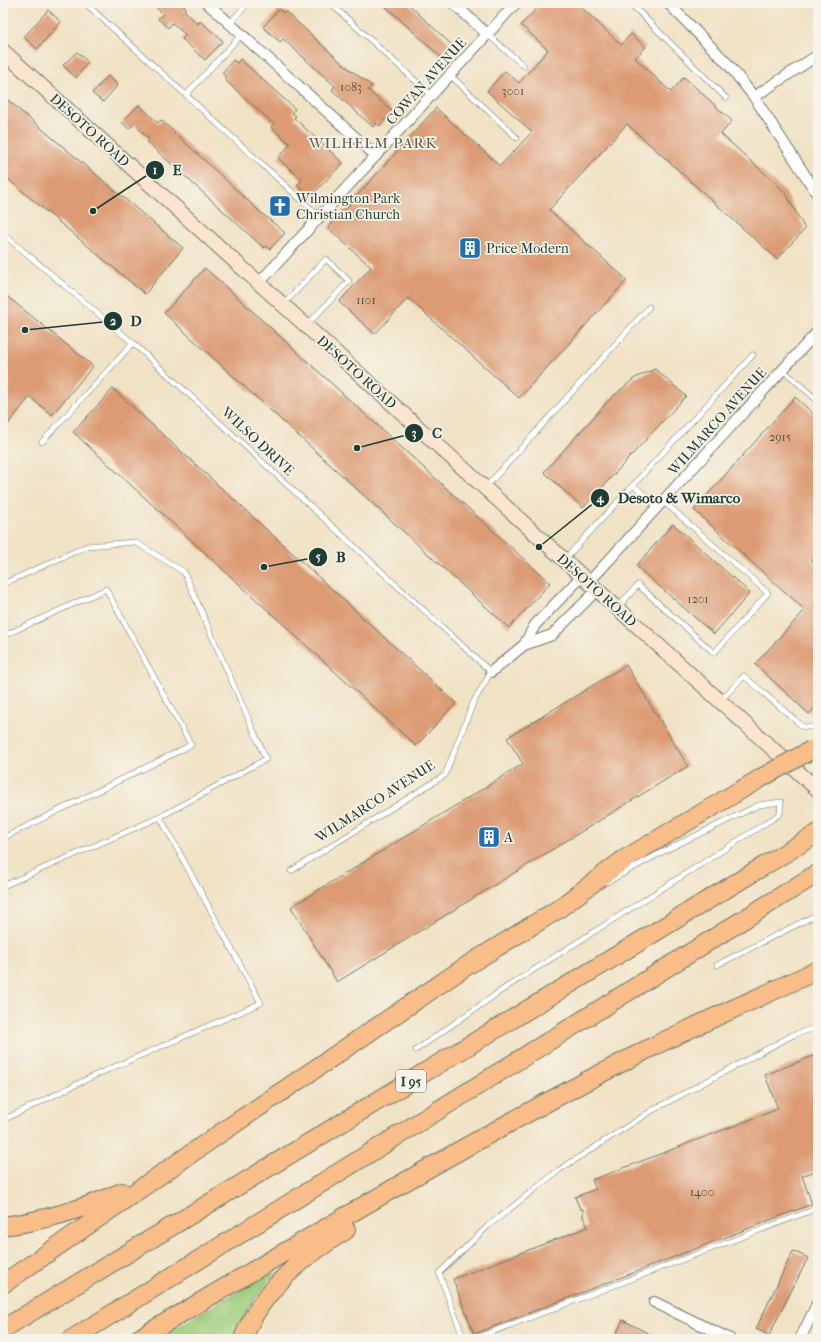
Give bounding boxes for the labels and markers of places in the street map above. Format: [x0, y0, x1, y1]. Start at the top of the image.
callout: E [145, 156, 190, 183]
place label: Wilmington Park Christian Church [295, 190, 401, 223]
church icon: Wilmington Park Christian Church [267, 193, 293, 219]
building icon: Price Modern [457, 235, 483, 261]
place label: Price Modern [486, 240, 569, 257]
callout: D [103, 307, 150, 334]
callout: C [404, 420, 450, 447]
callout: Desoto & Wimarco [590, 485, 748, 512]
callout: B [308, 543, 354, 570]
building icon: A [476, 824, 502, 850]
place label: A [503, 829, 514, 846]

